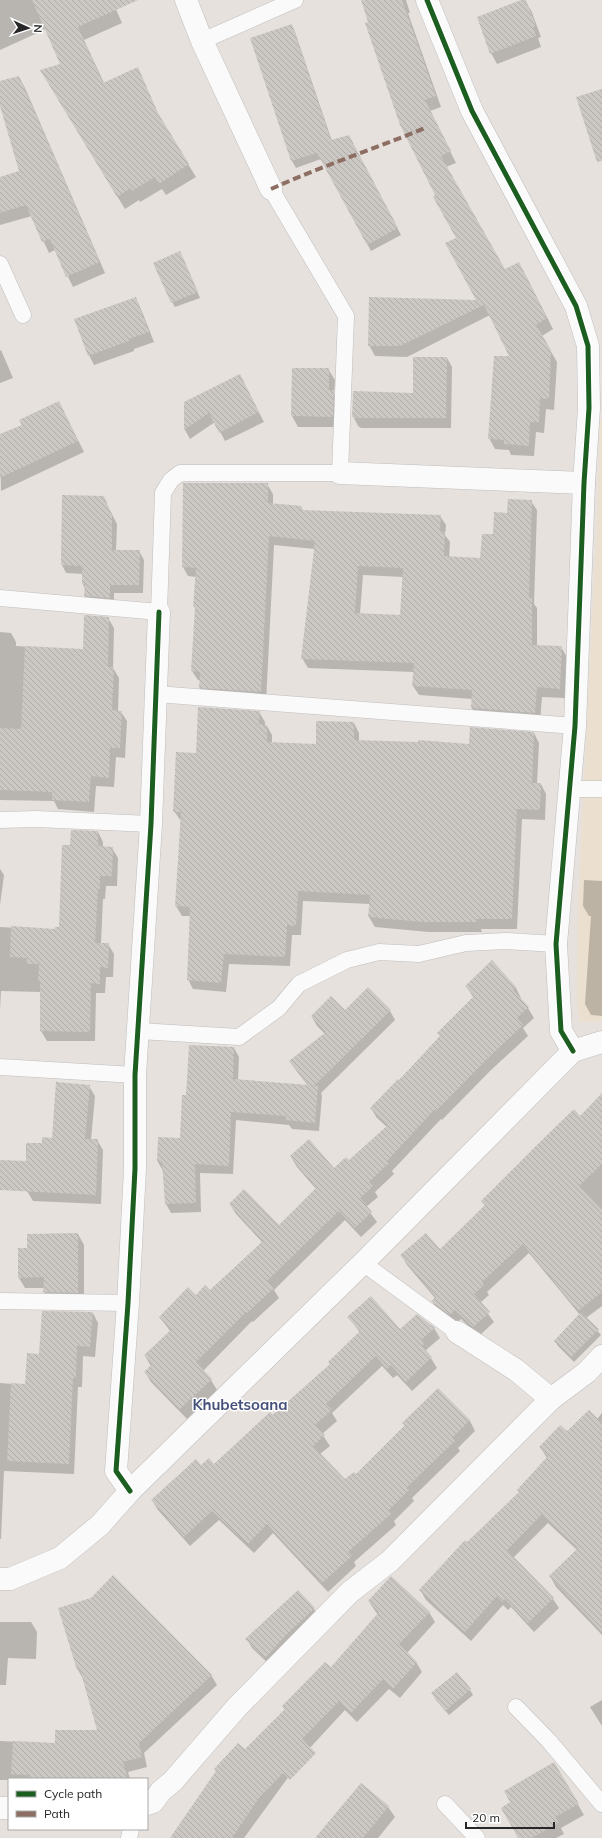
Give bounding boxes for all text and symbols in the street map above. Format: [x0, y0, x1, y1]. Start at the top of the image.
north arrow [8, 8, 48, 48]
text: N [31, 24, 45, 33]
district label: Khubetsoana [192, 1395, 288, 1414]
legend [8, 1778, 148, 1830]
text: Cycle path [44, 1786, 102, 1801]
scale bar [466, 1804, 554, 1830]
text: Path [44, 1806, 70, 1821]
text: 20 m [472, 1810, 500, 1825]

